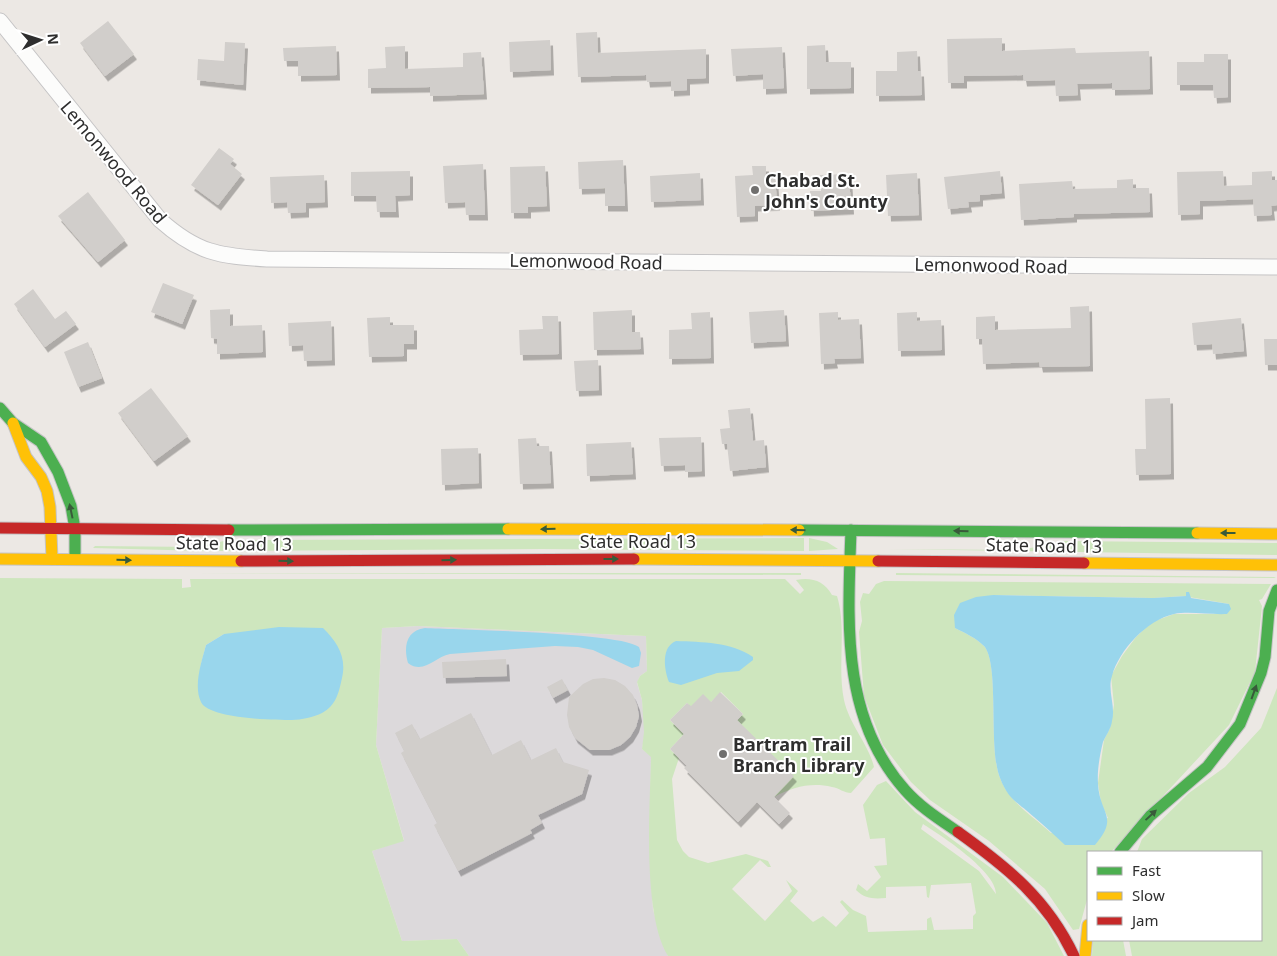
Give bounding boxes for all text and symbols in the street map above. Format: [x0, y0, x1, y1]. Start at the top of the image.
north arrow [15, 15, 65, 65]
text: N [44, 33, 63, 45]
street label: Lemonwood Road [56, 96, 172, 228]
place label: Chabad St. John's County [763, 168, 888, 213]
marker: Chabad St. John's County [749, 184, 761, 196]
street label: Lemonwood Road [509, 248, 663, 274]
street label: Lemonwood Road [914, 252, 1068, 278]
one-way arrow [67, 502, 75, 518]
one-way arrow [540, 525, 556, 533]
one-way arrow [790, 526, 806, 534]
one-way arrow [953, 527, 969, 535]
street label: State Road 13 [580, 529, 696, 553]
one-way arrow [1220, 529, 1236, 537]
street label: State Road 13 [176, 530, 292, 556]
street label: State Road 13 [986, 532, 1102, 558]
one-way arrow [603, 555, 619, 563]
one-way arrow [116, 556, 132, 564]
one-way arrow [441, 556, 457, 564]
one-way arrow [278, 557, 294, 565]
one-way arrow [1251, 685, 1258, 700]
place label: Bartram Trail Branch Library [733, 732, 865, 777]
marker: Bartram Trail Branch Library [717, 748, 729, 760]
one-way arrow [1145, 809, 1157, 821]
legend [1087, 851, 1262, 941]
text: Fast [1132, 860, 1161, 880]
text: Slow [1132, 885, 1165, 905]
text: Jam [1130, 910, 1159, 930]

